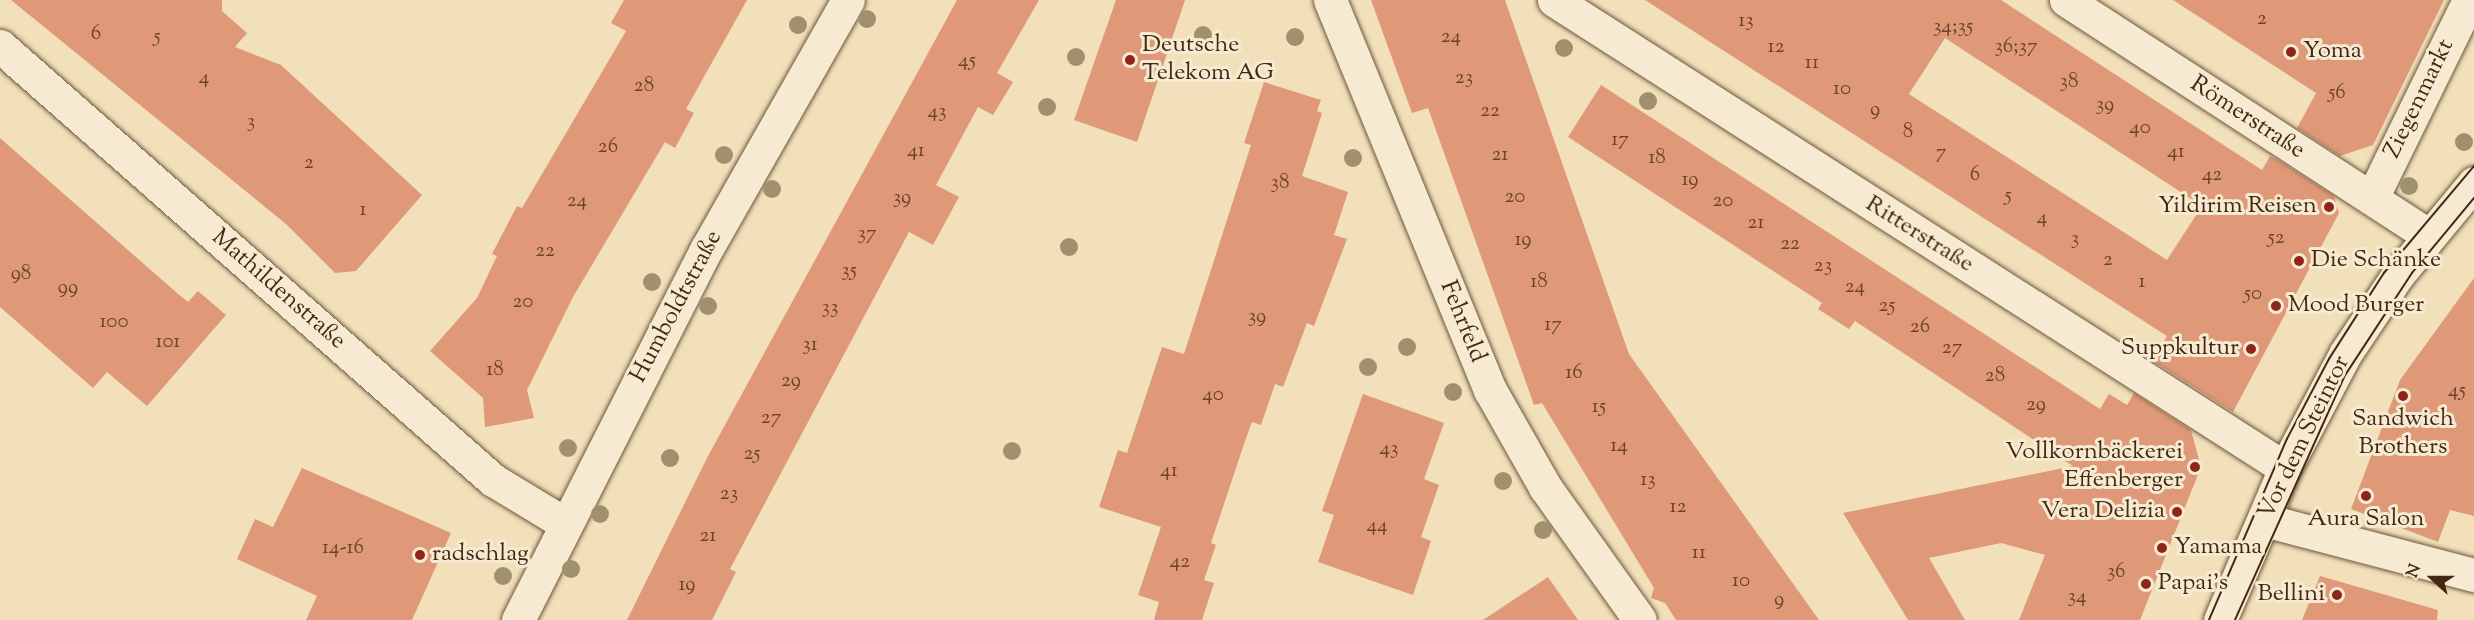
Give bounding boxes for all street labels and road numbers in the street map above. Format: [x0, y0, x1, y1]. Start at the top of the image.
street label: Ziegenmarkt [2379, 35, 2461, 163]
street label: Römerstraße [2184, 70, 2310, 166]
street label: Ritterstraße [1860, 190, 1978, 280]
street label: Mathildenstraße [205, 224, 351, 356]
street label: Humboldtstraße [625, 226, 729, 388]
street label: Fehrfeld [1433, 277, 1491, 367]
street label: Vor dem Steintor [2253, 351, 2357, 525]

